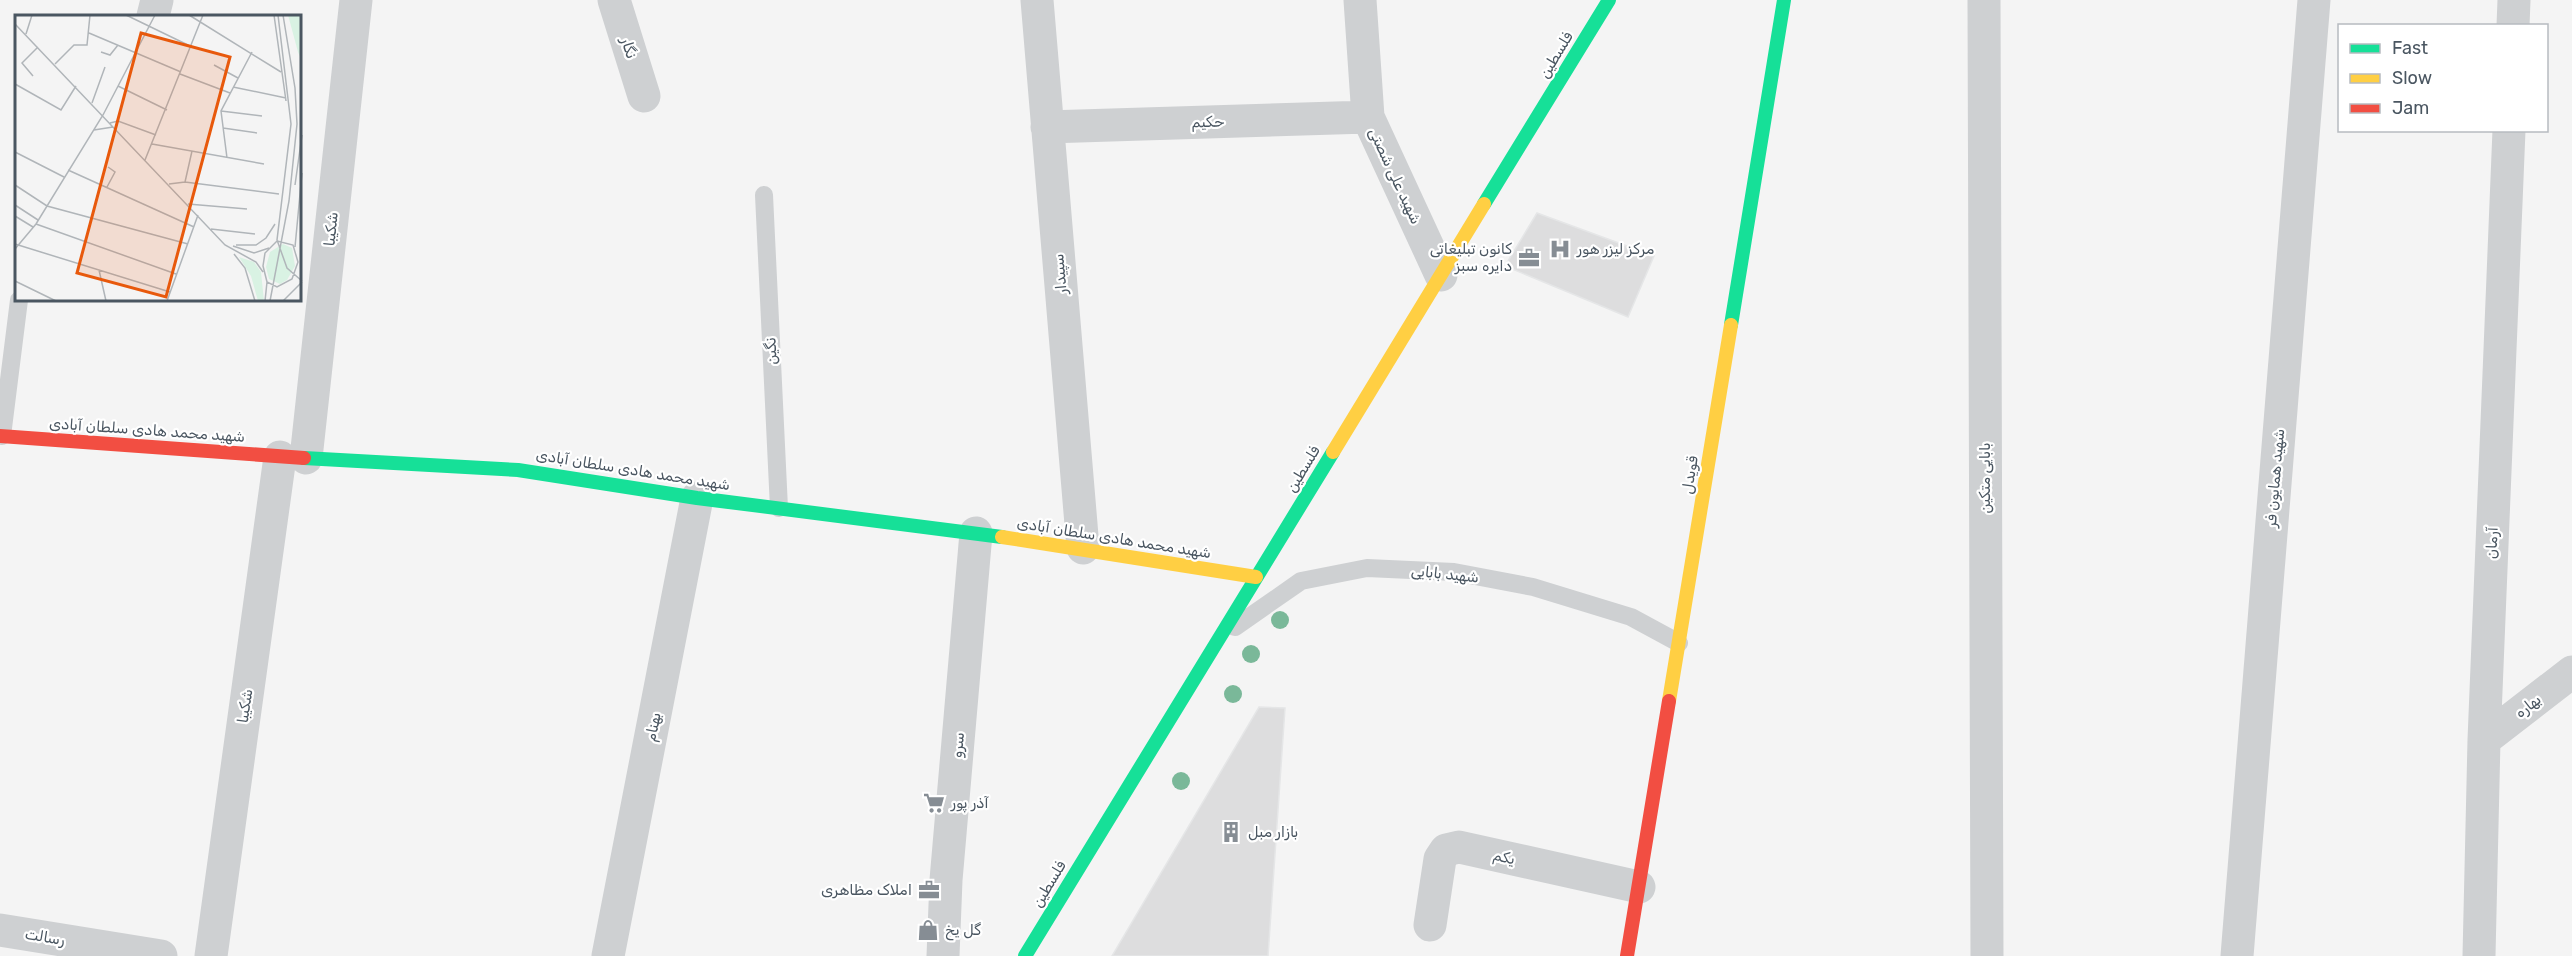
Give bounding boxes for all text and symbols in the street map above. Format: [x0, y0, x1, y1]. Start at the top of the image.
inset map [15, 15, 302, 302]
legend [2338, 24, 2548, 132]
street label: فلسطین [1535, 29, 1577, 81]
street label: نگار [617, 34, 641, 61]
text: Fast [2392, 37, 2428, 59]
text: Slow [2392, 67, 2432, 89]
text: Jam [2392, 97, 2429, 119]
street label: حکیم [1191, 112, 1225, 133]
street label: شهید علی شصتی [1365, 125, 1425, 227]
street label: شکیبا [320, 211, 342, 247]
hospital icon: مرکز لیزر هور [1548, 237, 1572, 261]
place label: کانون تبلیغاتی دایره سبز [1430, 240, 1512, 275]
place label: مرکز لیزر هور [1576, 240, 1654, 258]
office icon: کانون تبلیغاتی دایره سبز [1517, 246, 1541, 270]
street label: سپیدار [1049, 253, 1072, 296]
street label: نگین [761, 337, 781, 365]
street label: شهید محمد هادی سلطان آبادی [48, 414, 246, 446]
street label: شهید همایون فر [2262, 428, 2288, 529]
street label: فلسطین [1282, 443, 1324, 495]
street label: بابایی متکین [1976, 443, 1994, 513]
street label: شهید محمد هادی سلطان آبادی [535, 446, 731, 494]
street label: قویدل [1678, 455, 1702, 495]
street label: شهید محمد هادی سلطان آبادی [1016, 514, 1212, 562]
street label: آرمان [2482, 526, 2502, 559]
street label: شهید بابایی [1410, 561, 1480, 587]
street label: شکیبا [234, 688, 256, 724]
street label: بهاره [2511, 690, 2545, 722]
street label: بهنام [641, 711, 666, 743]
street label: سرو [948, 731, 969, 759]
supermarket icon: آذر پور [922, 791, 946, 815]
place label: آذر پور [950, 794, 989, 813]
building icon: بازار مبل [1219, 820, 1243, 844]
place label: بازار مبل [1248, 823, 1298, 841]
street label: یکم [1491, 846, 1517, 869]
street label: فلسطین [1028, 858, 1070, 910]
office icon: املاک مظاهری [917, 878, 941, 902]
place label: املاک مظاهری [821, 881, 912, 899]
shop icon: گل یخ [916, 918, 940, 942]
place label: گل یخ [945, 921, 981, 941]
street label: رسالت [24, 925, 66, 949]

